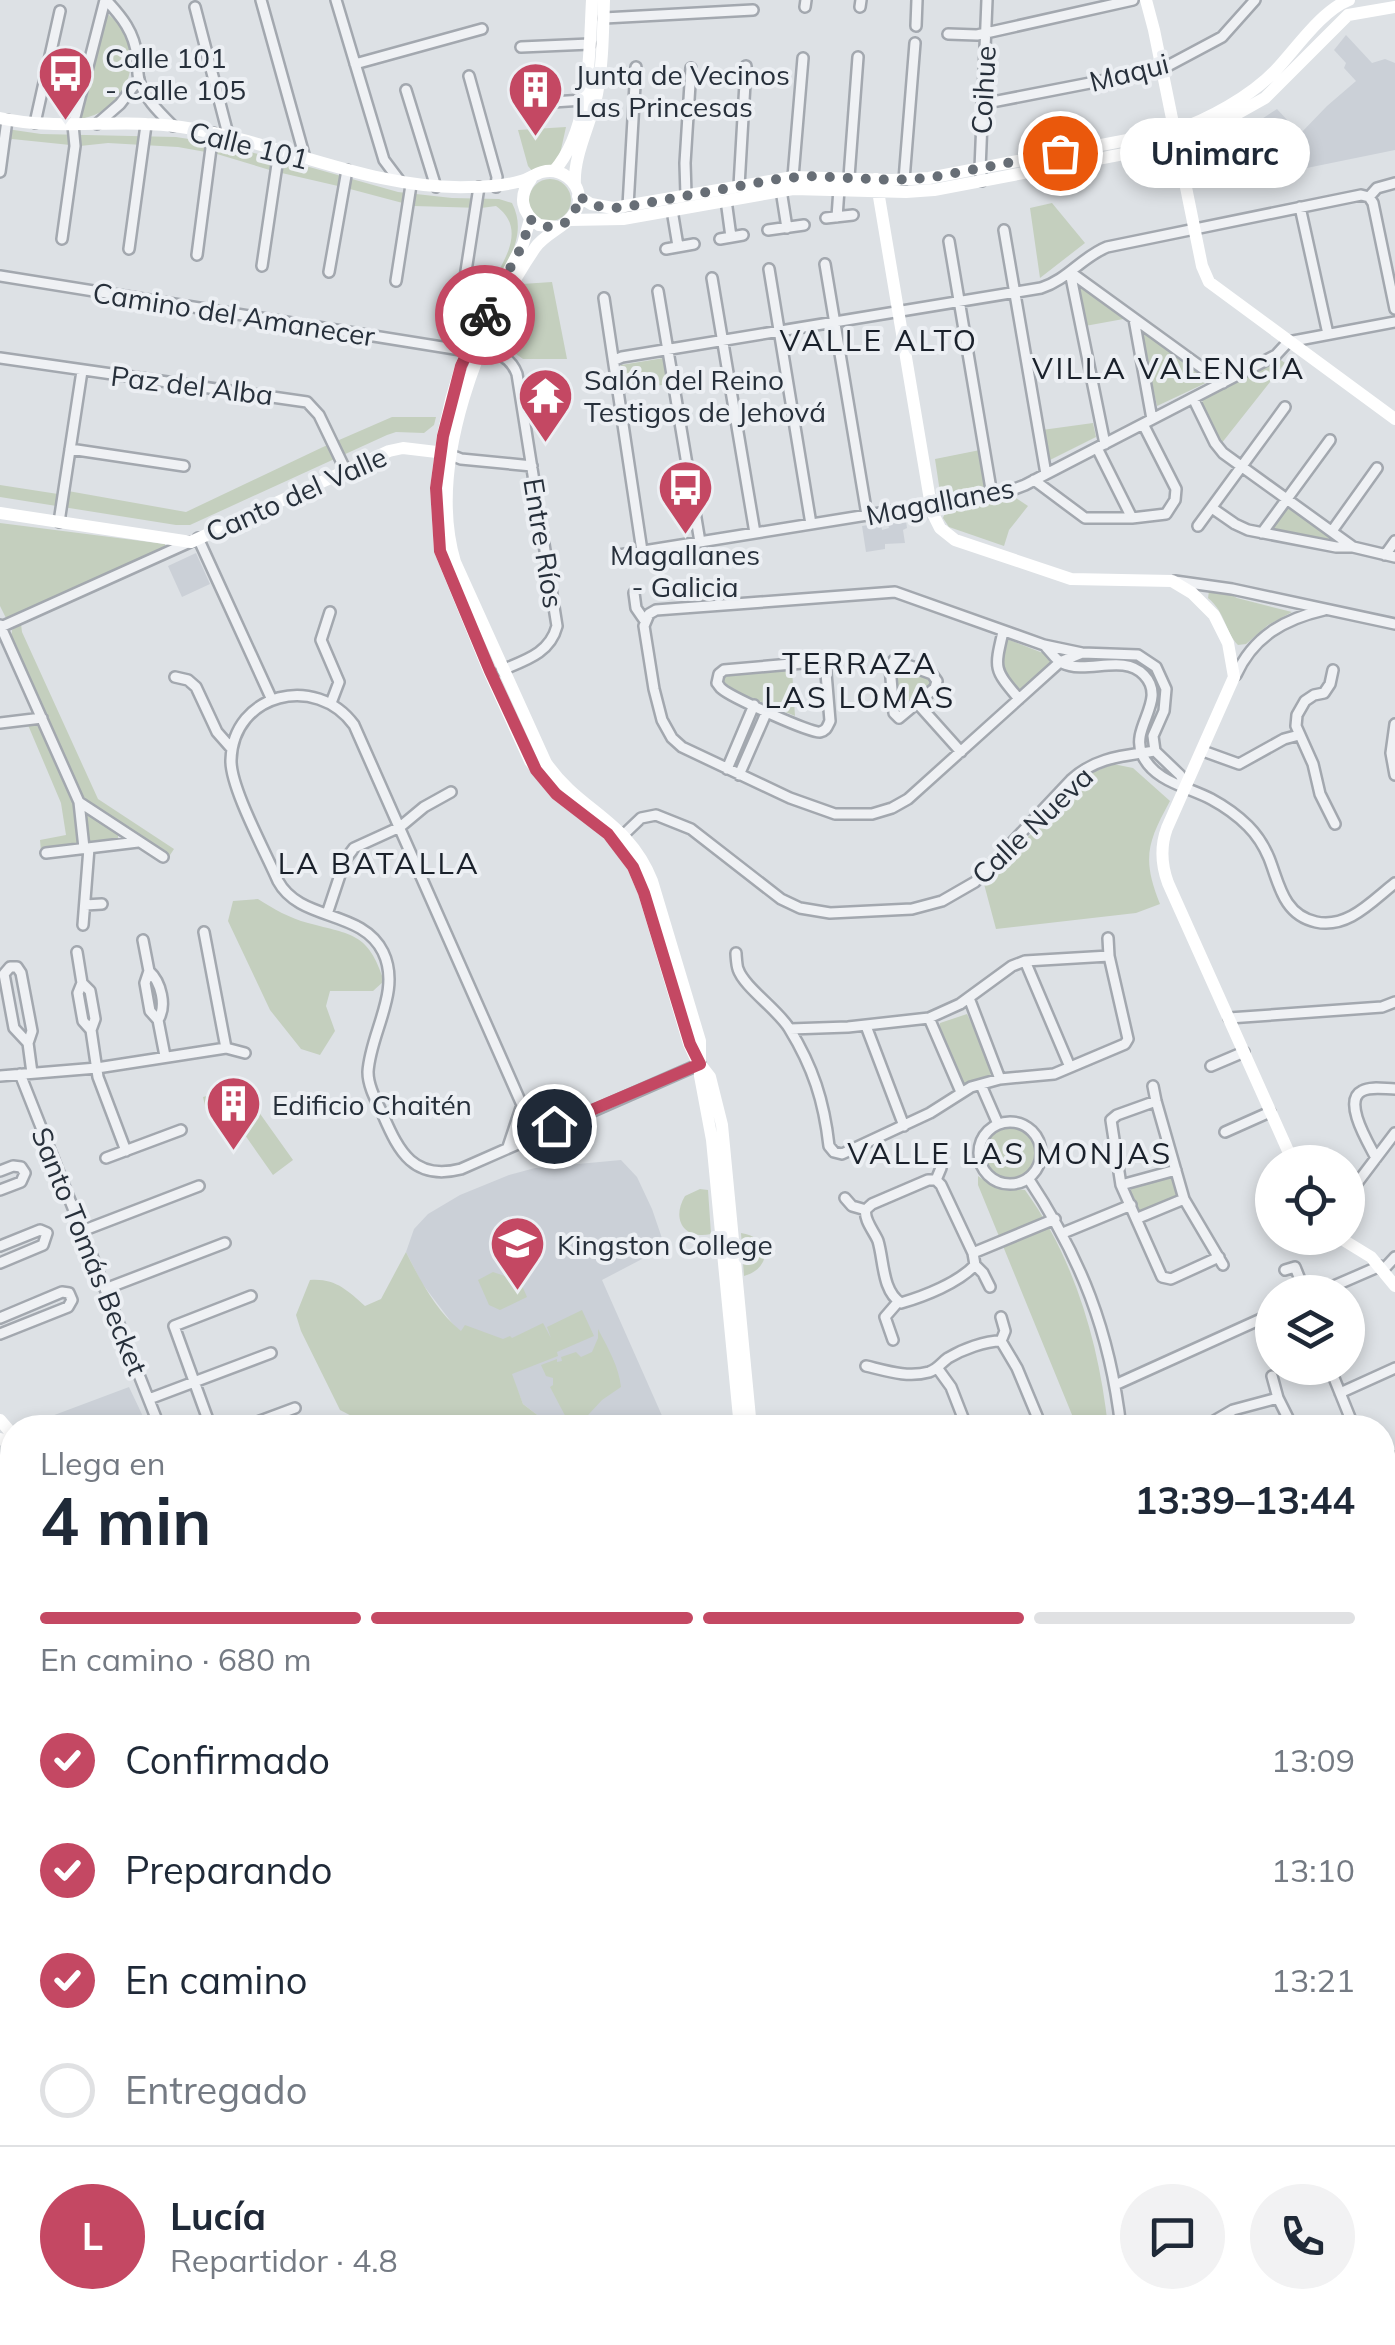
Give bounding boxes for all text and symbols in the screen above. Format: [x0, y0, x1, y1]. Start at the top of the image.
place label: Calle 101 - Calle 105 [105, 40, 246, 107]
bus stop icon: Calle 101 - Calle 105 [36, 43, 96, 122]
street label: Coihue [963, 45, 1003, 135]
street label: Maqui [1086, 45, 1172, 99]
place label: Junta de Vecinos Las Princesas [575, 57, 790, 124]
building icon: Junta de Vecinos Las Princesas [506, 60, 566, 139]
pin [1018, 111, 1103, 196]
street label: Calle 101 [186, 113, 312, 177]
callout: Unimarc [1120, 118, 1310, 188]
icon: bag [1033, 126, 1088, 181]
text: Unimarc [1151, 133, 1279, 173]
courier [435, 265, 535, 365]
street label: Camino del Amanecer [91, 274, 378, 354]
icon: bike [458, 288, 513, 343]
district label: VALLE ALTO [779, 321, 979, 359]
district label: VILLA VALENCIA [1032, 349, 1306, 387]
street label: Paz del Alba [109, 358, 275, 412]
place label: Salón del Reino Testigos de Jehová [584, 362, 826, 429]
temple icon: Salón del Reino Testigos de Jehová [515, 365, 575, 444]
street label: Canto del Valle [200, 439, 392, 549]
bus stop icon: Magallanes - Galicia [655, 458, 715, 537]
street label: Magallanes [863, 469, 1017, 533]
street label: Entre Ríos [516, 476, 572, 610]
place label: Magallanes - Galicia [610, 537, 760, 604]
district label: TERRAZA LAS LOMAS [764, 644, 956, 716]
street label: Calle Nueva [964, 759, 1100, 891]
district label: LA BATALLA [278, 844, 480, 882]
building icon: Edificio Chaitén [203, 1074, 263, 1153]
pin [512, 1084, 597, 1169]
place label: Edificio Chaitén [272, 1087, 472, 1122]
icon: home [527, 1099, 582, 1154]
street label: Santo Tomás Becket [24, 1122, 156, 1380]
district label: VALLE LAS MONJAS [847, 1134, 1173, 1172]
map controls [1255, 1145, 1365, 1385]
button: locate [1255, 1145, 1365, 1255]
school or university icon: Kingston College [488, 1214, 548, 1293]
place label: Kingston College [557, 1227, 773, 1262]
button: layers [1255, 1275, 1365, 1385]
text: Llega en [40, 1443, 165, 1483]
text: 13:39–13:44 [1135, 1476, 1355, 1524]
text: 4 min [40, 1480, 211, 1561]
text: En camino · 680 m [40, 1639, 312, 1679]
icon: check [40, 1733, 95, 1788]
text: Confirmado [125, 1736, 330, 1784]
text: 13:09 [1271, 1740, 1355, 1780]
icon: check [40, 1843, 95, 1898]
text: Preparando [125, 1846, 332, 1894]
text: 13:10 [1271, 1850, 1355, 1890]
icon: check [40, 1953, 95, 2008]
text: En camino [125, 1956, 307, 2004]
text: 13:21 [1271, 1960, 1355, 2000]
text: Entregado [125, 2066, 307, 2114]
button: chat [1120, 2184, 1225, 2289]
button: phone [1250, 2184, 1355, 2289]
text: Lucía [170, 2192, 266, 2240]
text: L [82, 2212, 103, 2260]
text: Repartidor · 4.8 [170, 2240, 398, 2280]

